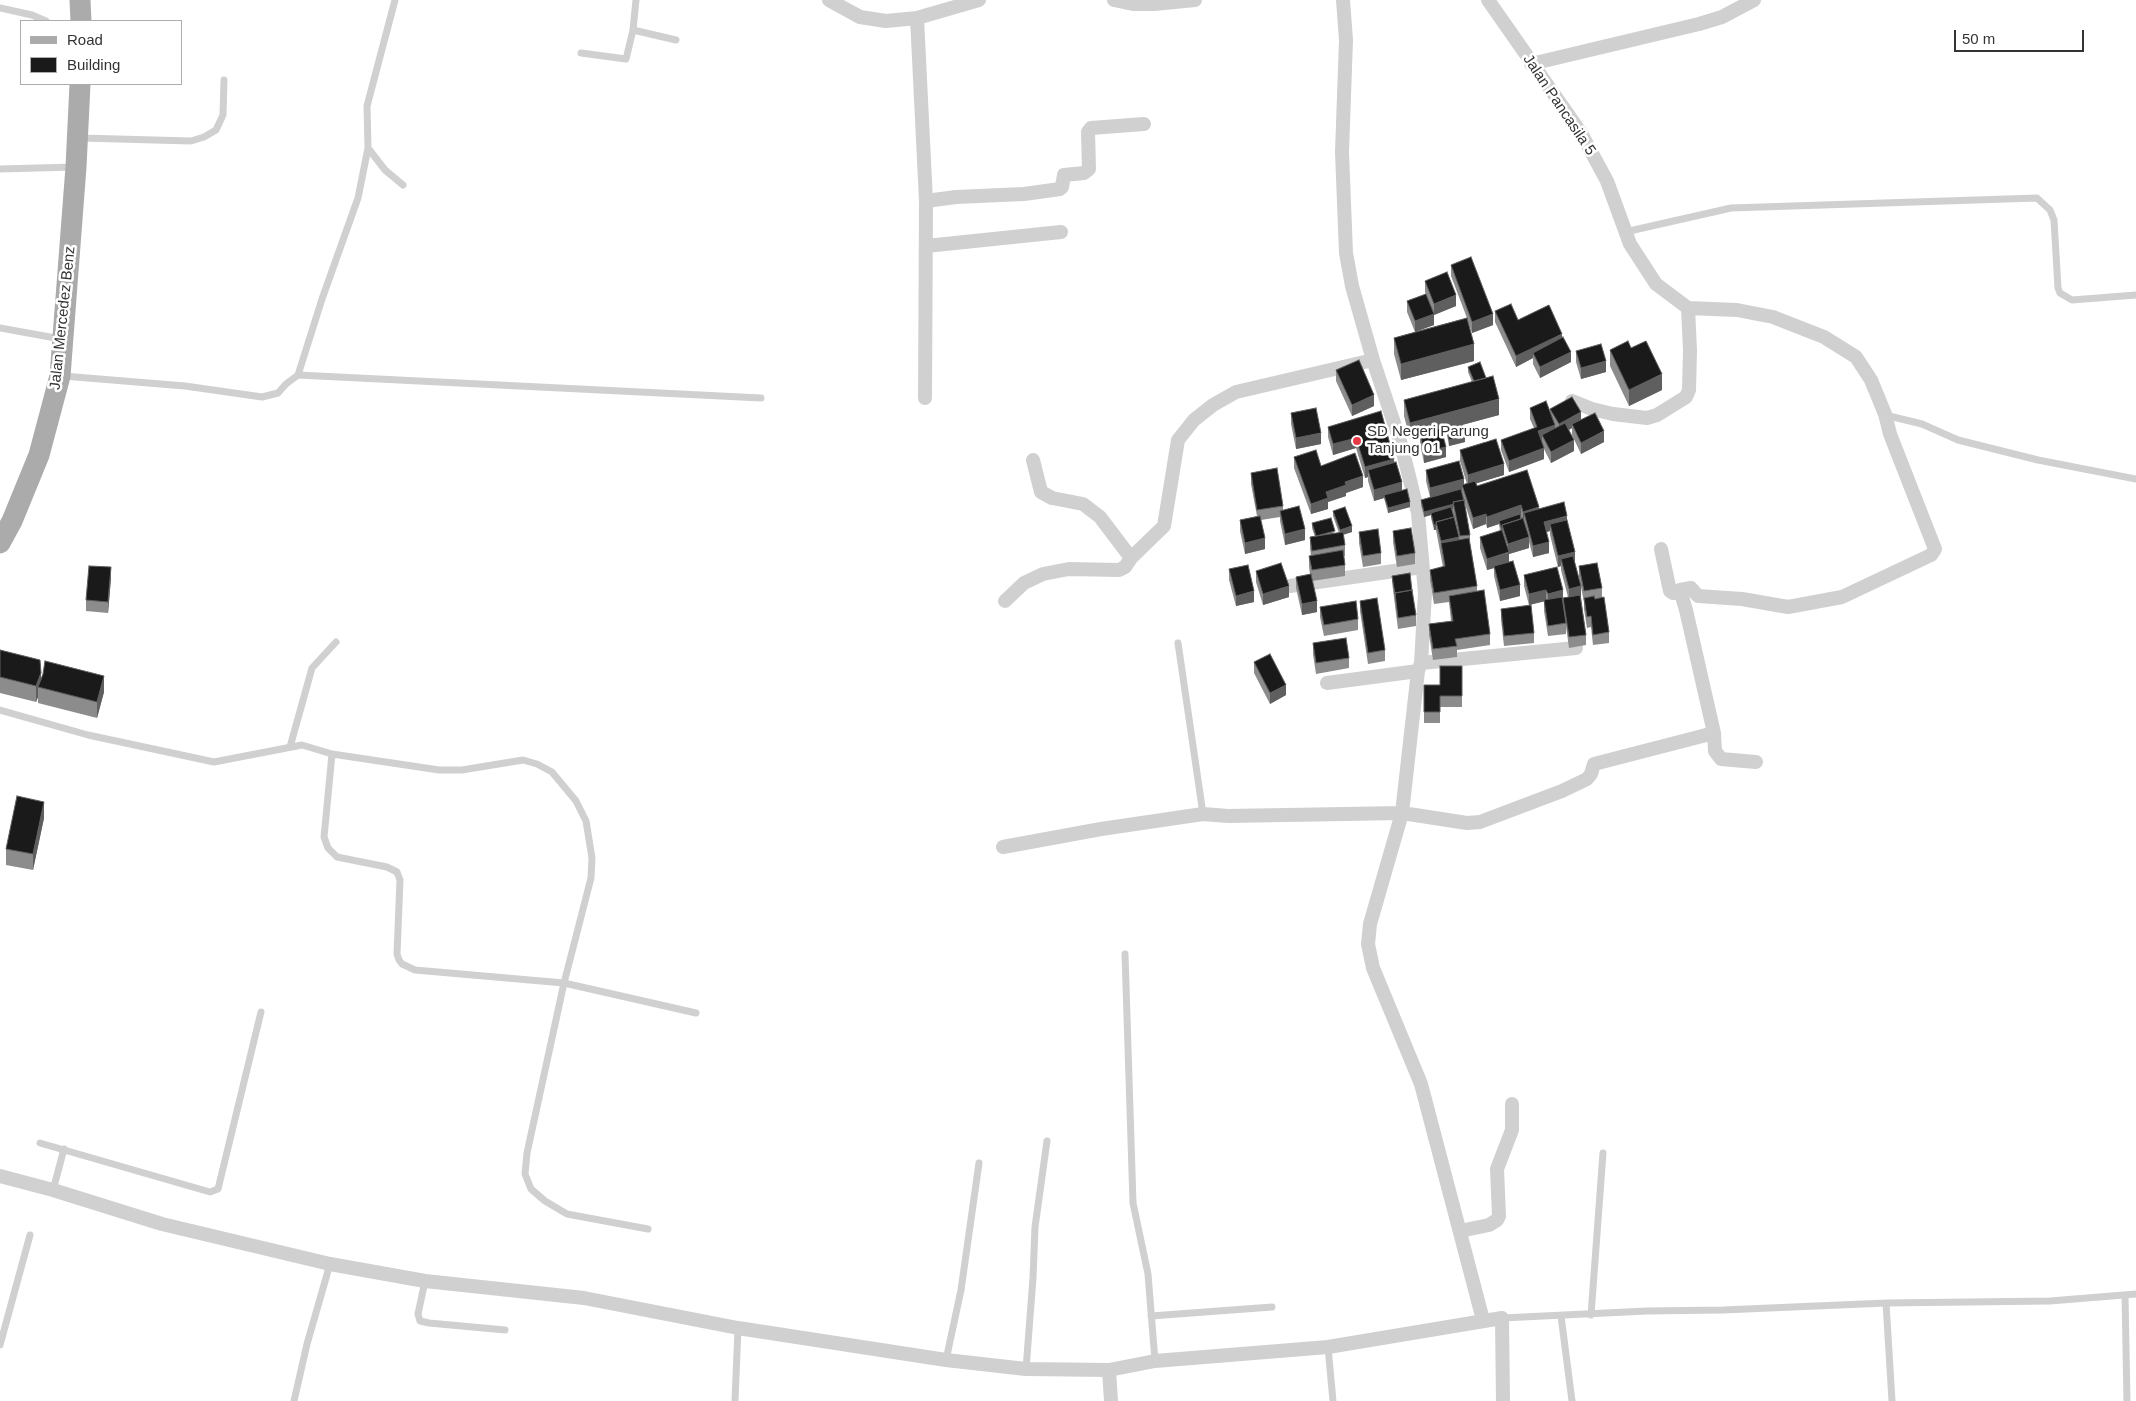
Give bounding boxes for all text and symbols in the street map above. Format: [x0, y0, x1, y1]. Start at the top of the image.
legend [20, 20, 182, 85]
scale bar [1956, 20, 2086, 52]
text: 50 m [1962, 30, 1995, 47]
text: Road [67, 31, 103, 48]
street label: Jalan Pancasila 5 [1519, 51, 1599, 159]
text: Building [67, 56, 120, 73]
street label: Jalan Mercedez Benz [47, 245, 79, 391]
place label: SD Negeri Parung Tanjung 01 [1367, 423, 1489, 458]
marker: SD Negeri Parung Tanjung 01 [1351, 435, 1363, 447]

